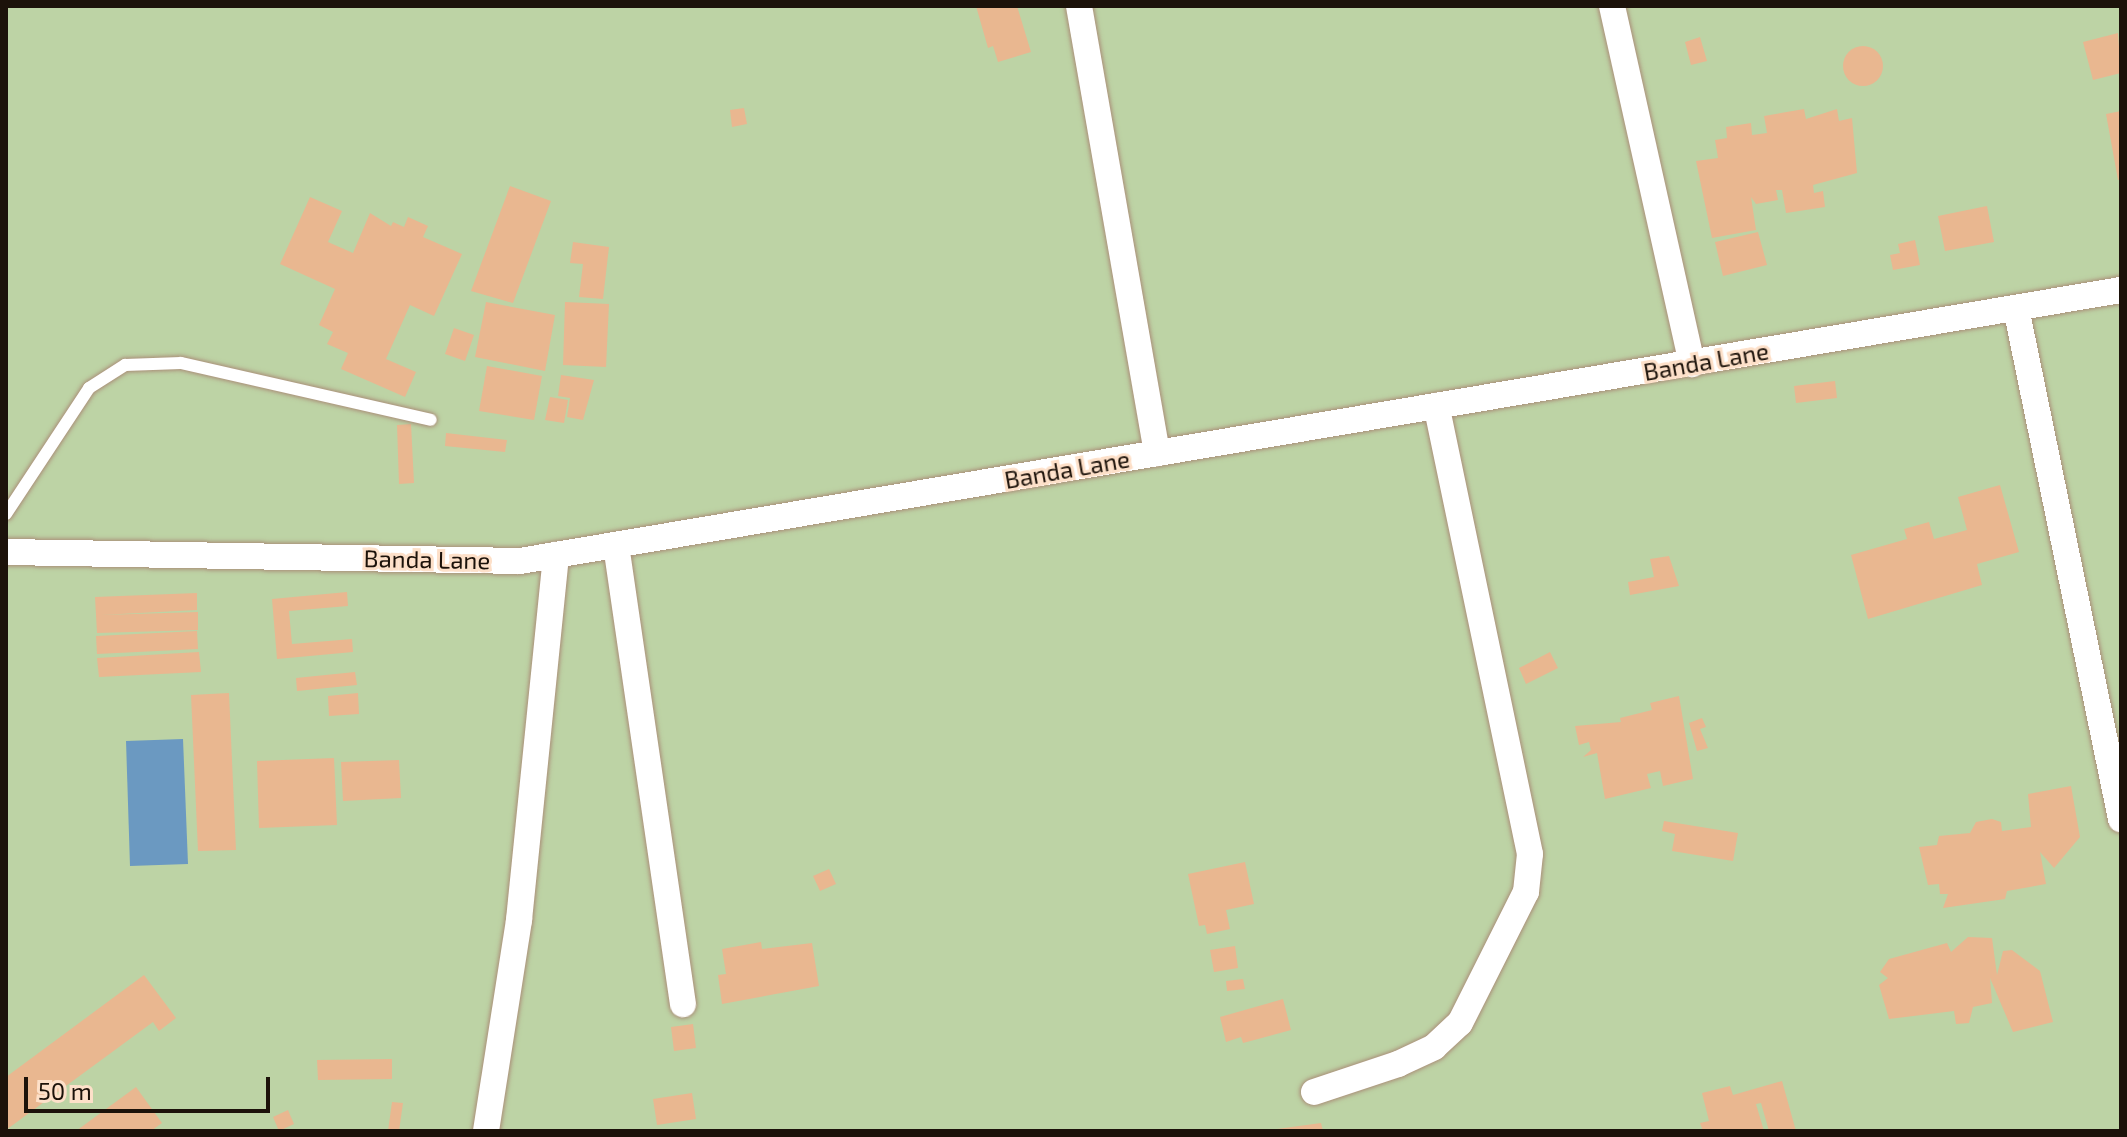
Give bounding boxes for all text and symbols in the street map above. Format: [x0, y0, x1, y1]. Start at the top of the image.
street label: Banda Lane [1641, 336, 1771, 386]
street label: Banda Lane [1002, 444, 1132, 494]
street label: Banda Lane [363, 543, 491, 575]
scale bar [28, 1061, 274, 1111]
text: 50 m [38, 1076, 92, 1105]

